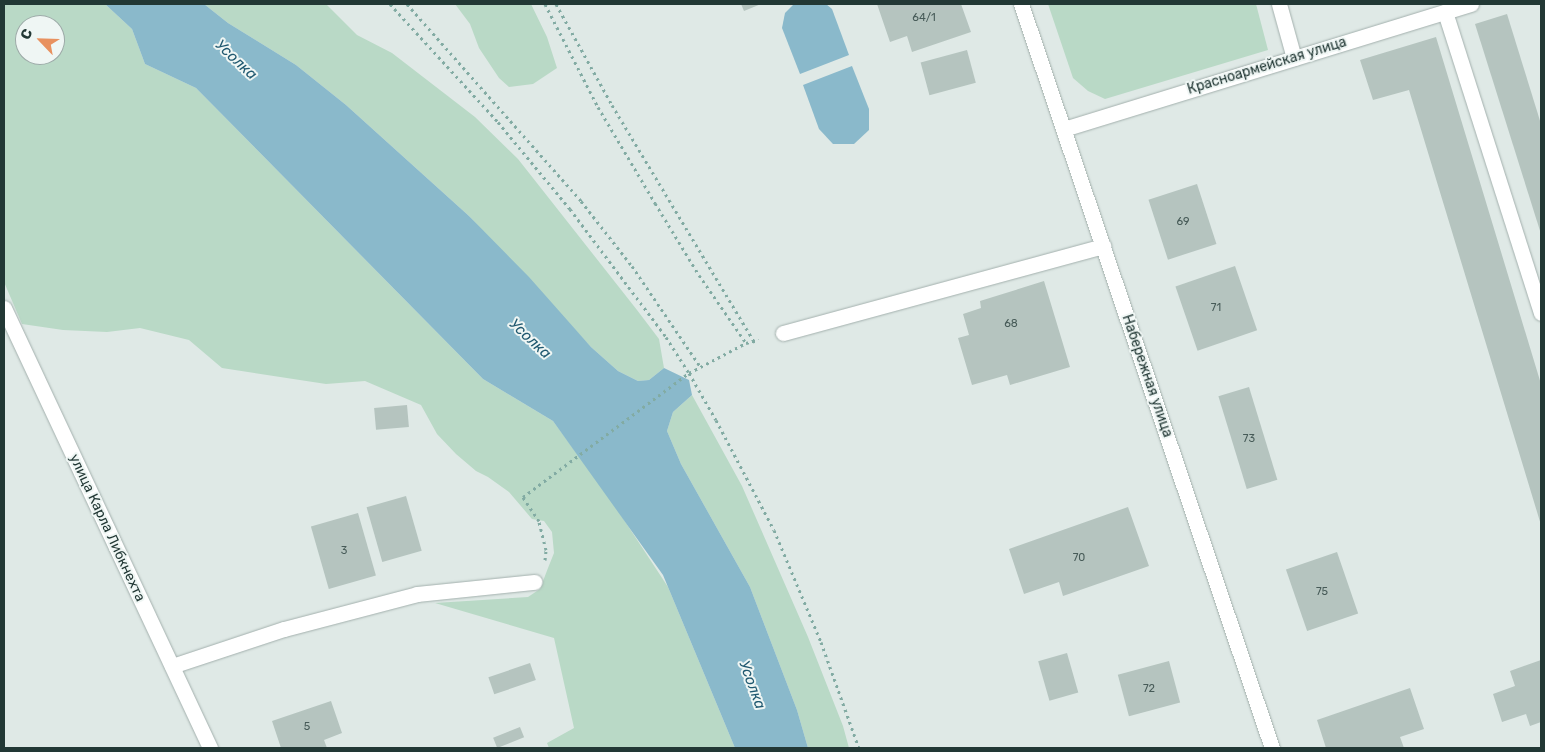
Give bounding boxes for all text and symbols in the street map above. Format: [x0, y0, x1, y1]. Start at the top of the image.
house number: 64/1 [912, 11, 936, 25]
north arrow [15, 15, 65, 65]
text: С [17, 26, 37, 42]
street label: Красноармейская улица [1185, 34, 1349, 98]
water label: Усолка [212, 36, 260, 84]
house number: 69 [1176, 215, 1190, 229]
house number: 71 [1211, 301, 1221, 315]
street label: Набережная улица [1118, 312, 1176, 440]
water label: Усолка [506, 315, 554, 363]
house number: 68 [1004, 317, 1018, 331]
house number: 73 [1243, 432, 1255, 446]
street label: улица Карла Либкнехта [65, 452, 149, 604]
house number: 3 [341, 544, 347, 558]
house number: 70 [1073, 551, 1085, 565]
house number: 75 [1316, 585, 1328, 599]
water label: Усолка [735, 658, 769, 712]
house number: 72 [1143, 682, 1155, 696]
house number: 5 [304, 720, 310, 734]

